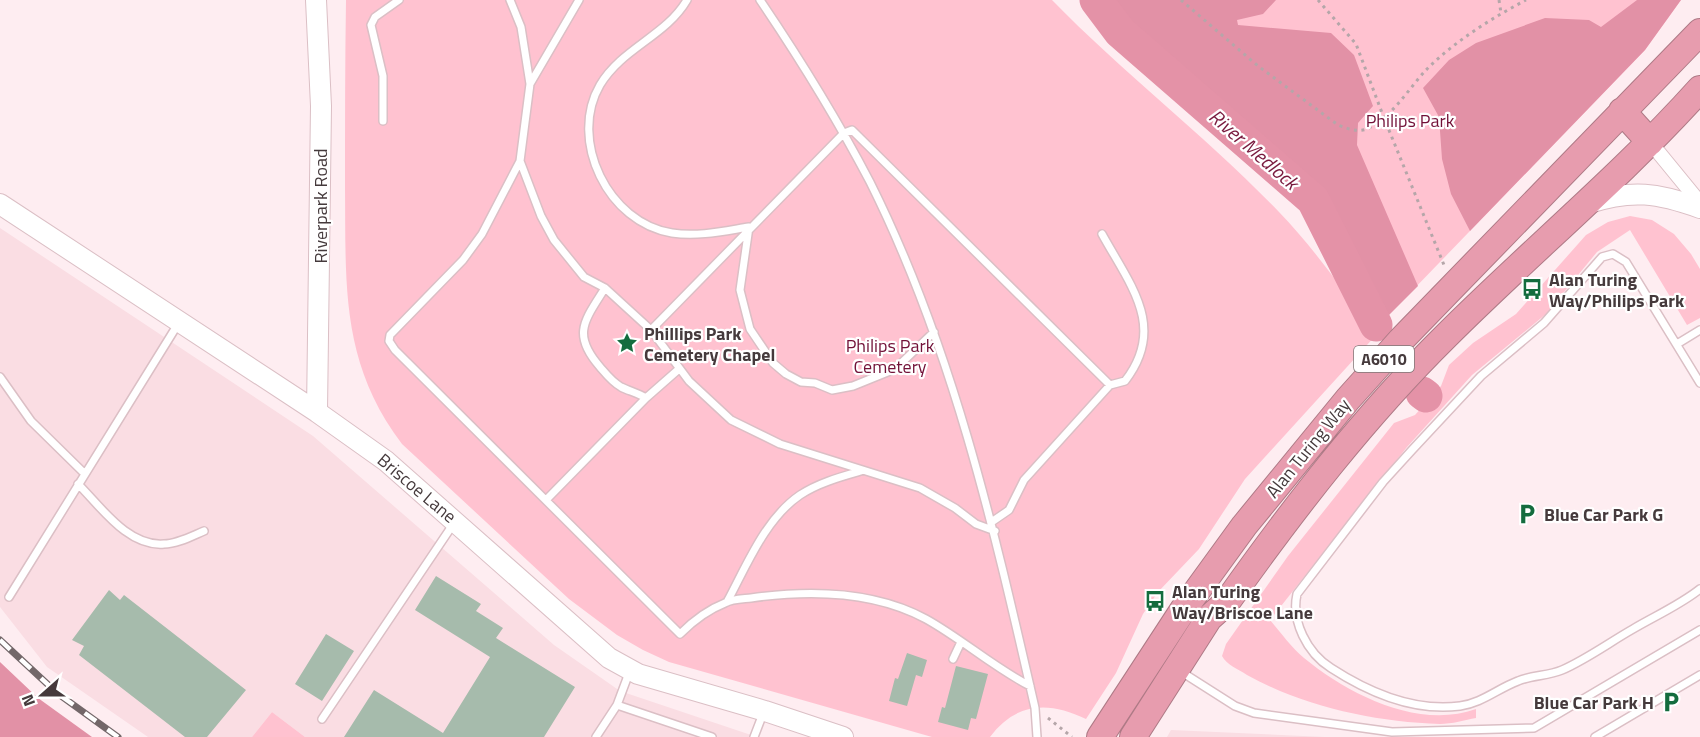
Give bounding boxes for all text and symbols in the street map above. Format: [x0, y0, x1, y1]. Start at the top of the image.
water label: River Medlock [1202, 101, 1307, 198]
park label: Philips Park [1366, 107, 1455, 134]
street label: Riverpark Road [307, 148, 334, 264]
place label: Alan Turing Way/Philips Park [1549, 266, 1685, 314]
bus stop icon: Alan Turing Way/Philips Park [1520, 277, 1544, 301]
place label: Phillips Park Cemetery Chapel [644, 320, 775, 368]
place icon: Phillips Park Cemetery Chapel [615, 331, 639, 355]
park label: Philips Park Cemetery [846, 332, 935, 380]
road number: A6010 [1354, 346, 1414, 372]
street label: Alan Turing Way [1259, 392, 1357, 504]
street label: Briscoe Lane [371, 447, 463, 529]
place label: Blue Car Park G [1544, 501, 1663, 528]
parking icon: Blue Car Park G [1515, 502, 1539, 526]
place label: Alan Turing Way/Briscoe Lane [1172, 578, 1313, 626]
bus stop icon: Alan Turing Way/Briscoe Lane [1143, 589, 1167, 613]
north arrow [12, 665, 72, 725]
place label: Blue Car Park H [1534, 689, 1654, 716]
parking icon: Blue Car Park H [1659, 690, 1683, 714]
text: N [15, 691, 41, 710]

